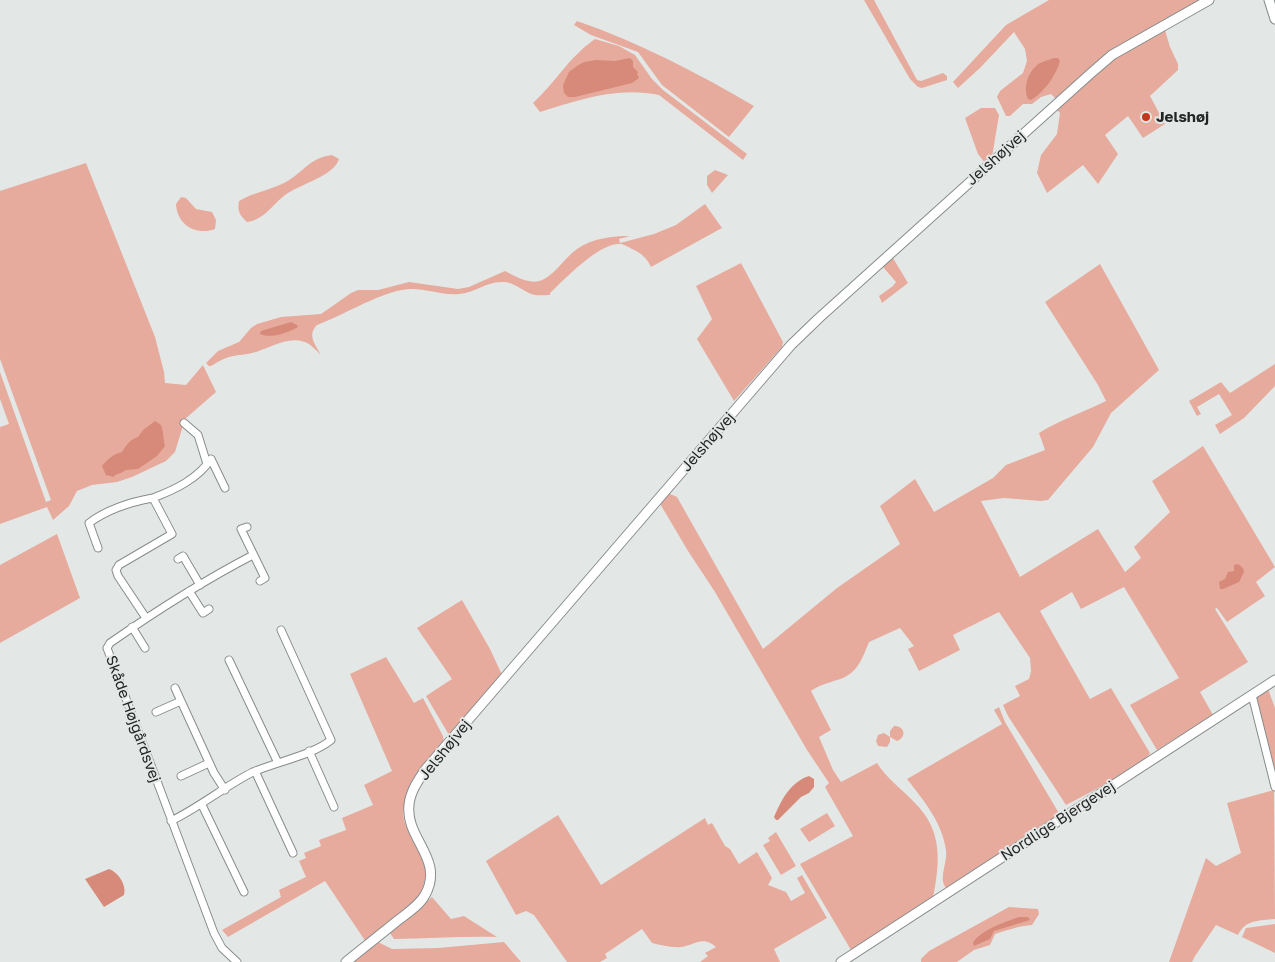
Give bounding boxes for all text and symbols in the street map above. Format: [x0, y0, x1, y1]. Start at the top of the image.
place label: Jelshøj [1156, 108, 1209, 126]
marker: Jelshøj [1140, 111, 1152, 123]
street label: Jelshøjvej [963, 127, 1029, 189]
street label: Jelshøjvej [677, 409, 739, 475]
street label: Skåde Højgårdsvej [102, 653, 164, 785]
street label: Jelshøjvej [415, 716, 475, 784]
street label: Nordlige Bjergevej [997, 777, 1119, 865]

